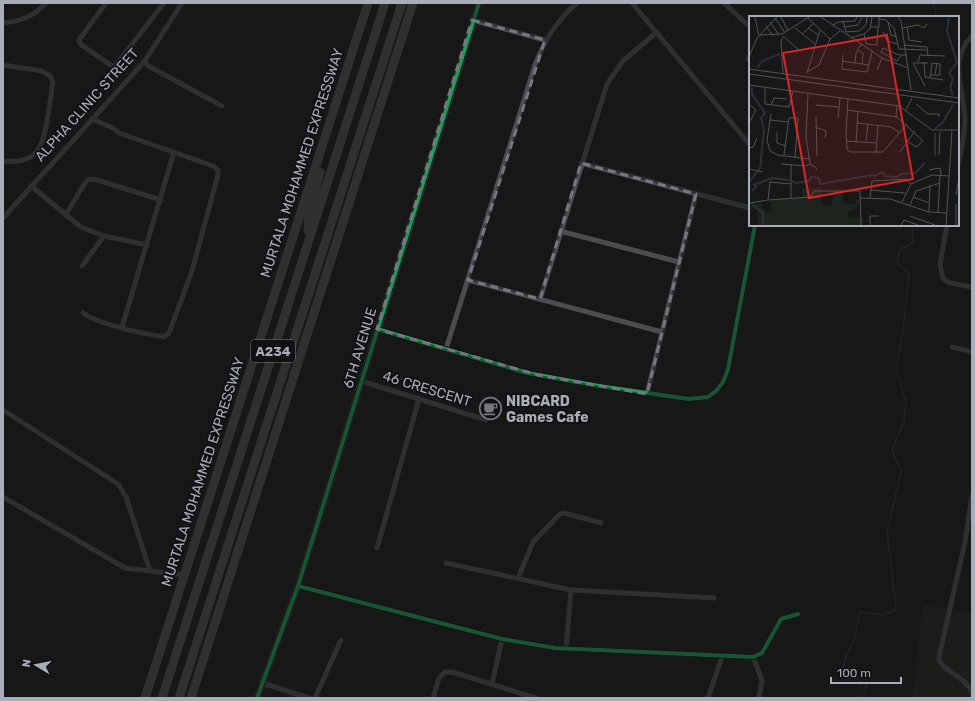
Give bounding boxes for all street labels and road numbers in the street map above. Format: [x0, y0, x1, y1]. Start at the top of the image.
street label: ALPHA CLINIC STREET [32, 45, 142, 165]
street label: MURTALA MOHAMMED EXPRESSWAY [257, 46, 347, 280]
street label: 6TH AVENUE [340, 306, 380, 390]
road number: A234 [251, 340, 295, 362]
street label: MURTALA MOHAMMED EXPRESSWAY [158, 355, 248, 589]
street label: 46 CRESCENT [381, 367, 473, 411]

